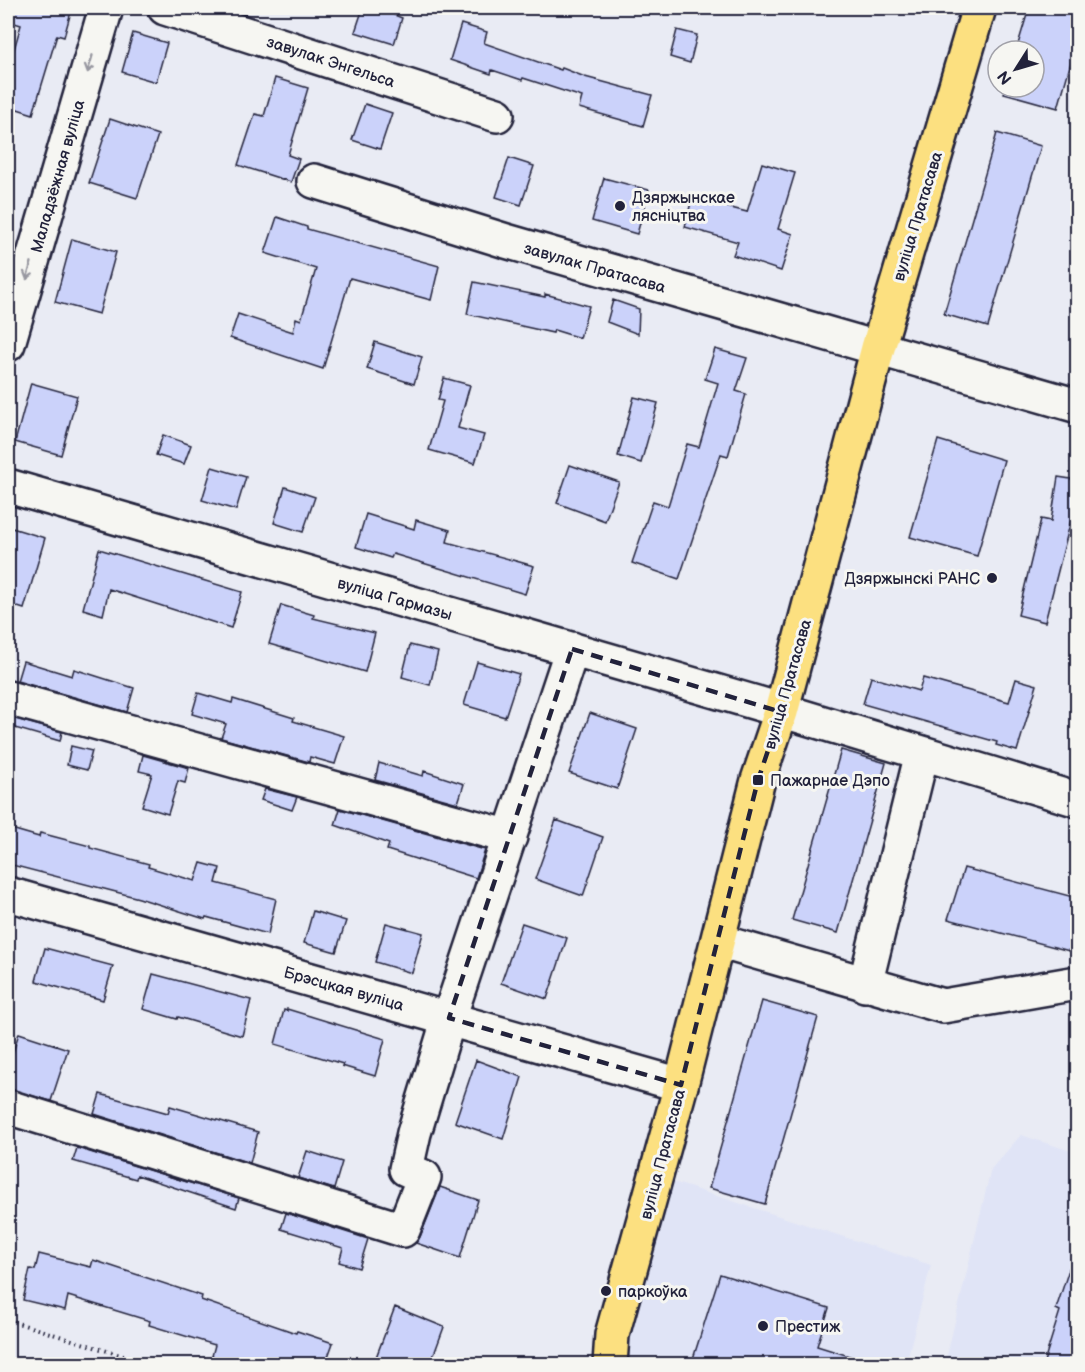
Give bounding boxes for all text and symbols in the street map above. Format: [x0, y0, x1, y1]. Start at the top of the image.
street label: завулак Энгельса [264, 33, 398, 92]
north arrow [986, 39, 1046, 99]
one-way arrow [83, 54, 95, 73]
text: N [994, 67, 1016, 88]
street label: Маладзёжная вуліца [28, 97, 90, 255]
street label: вуліца Пратасава [890, 149, 947, 283]
place label: Дзяржынскае лясніцтва [632, 189, 735, 226]
marker: Дзяржынскае лясніцтва [613, 199, 627, 213]
street label: завулак Пратасава [522, 239, 668, 298]
one-way arrow [23, 261, 34, 280]
place label: Дзяржынскі РАНС [845, 570, 980, 589]
marker: Дзяржынскі РАНС [985, 571, 999, 585]
street label: вуліца Гармазы [335, 574, 454, 625]
street label: вуліца Пратасава [761, 617, 816, 752]
place label: Пажарнае Дэпо [770, 772, 890, 791]
marker: Пажарнае Дэпо [751, 773, 765, 787]
street label: Брэсцкая вуліца [281, 963, 406, 1016]
street label: вуліца Пратасава [637, 1087, 690, 1222]
place label: паркоўка [618, 1283, 688, 1302]
marker: паркоўка [599, 1284, 613, 1298]
place label: Престиж [775, 1318, 841, 1337]
marker: Престиж [756, 1319, 770, 1333]

